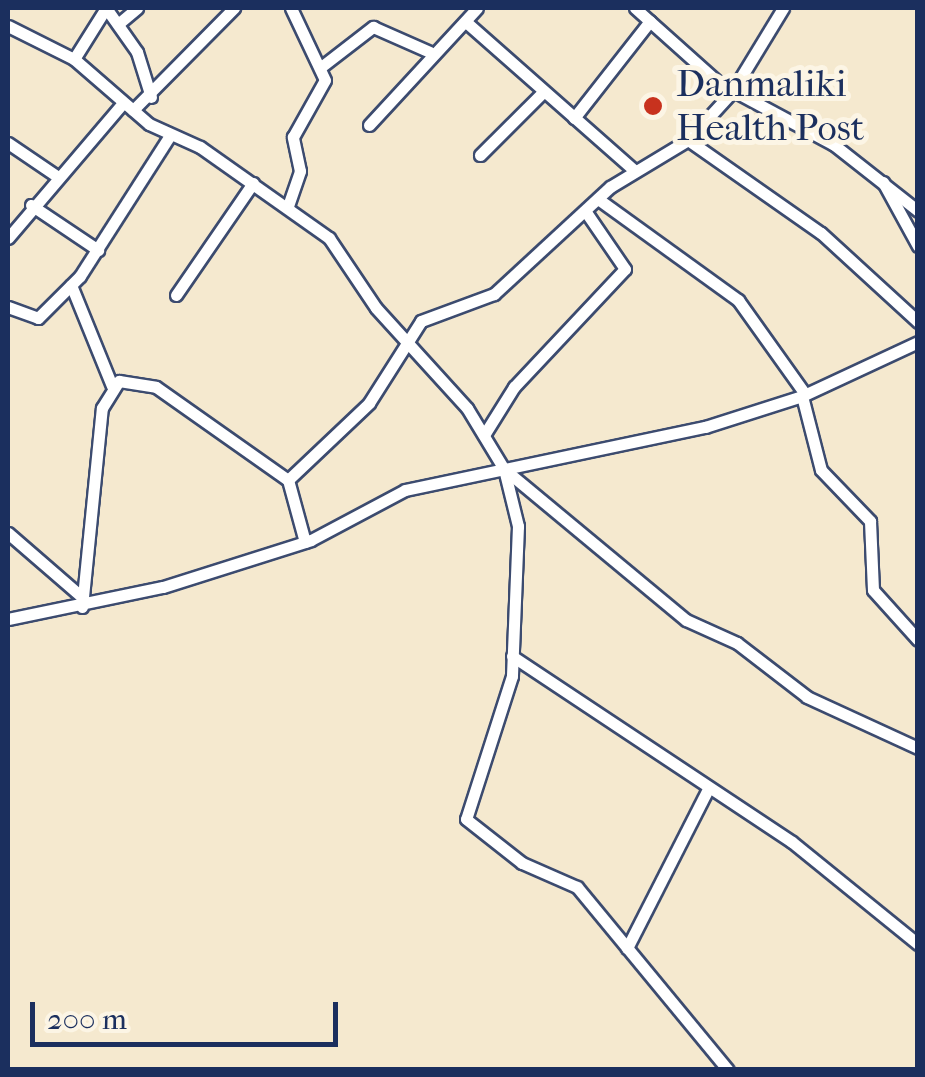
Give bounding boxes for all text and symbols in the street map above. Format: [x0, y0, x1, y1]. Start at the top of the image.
place label: Danmaliki Health Post [676, 61, 864, 150]
marker: Danmaliki Health Post [640, 93, 666, 119]
scale bar [35, 982, 342, 1044]
text: 200 m [47, 1002, 127, 1037]

